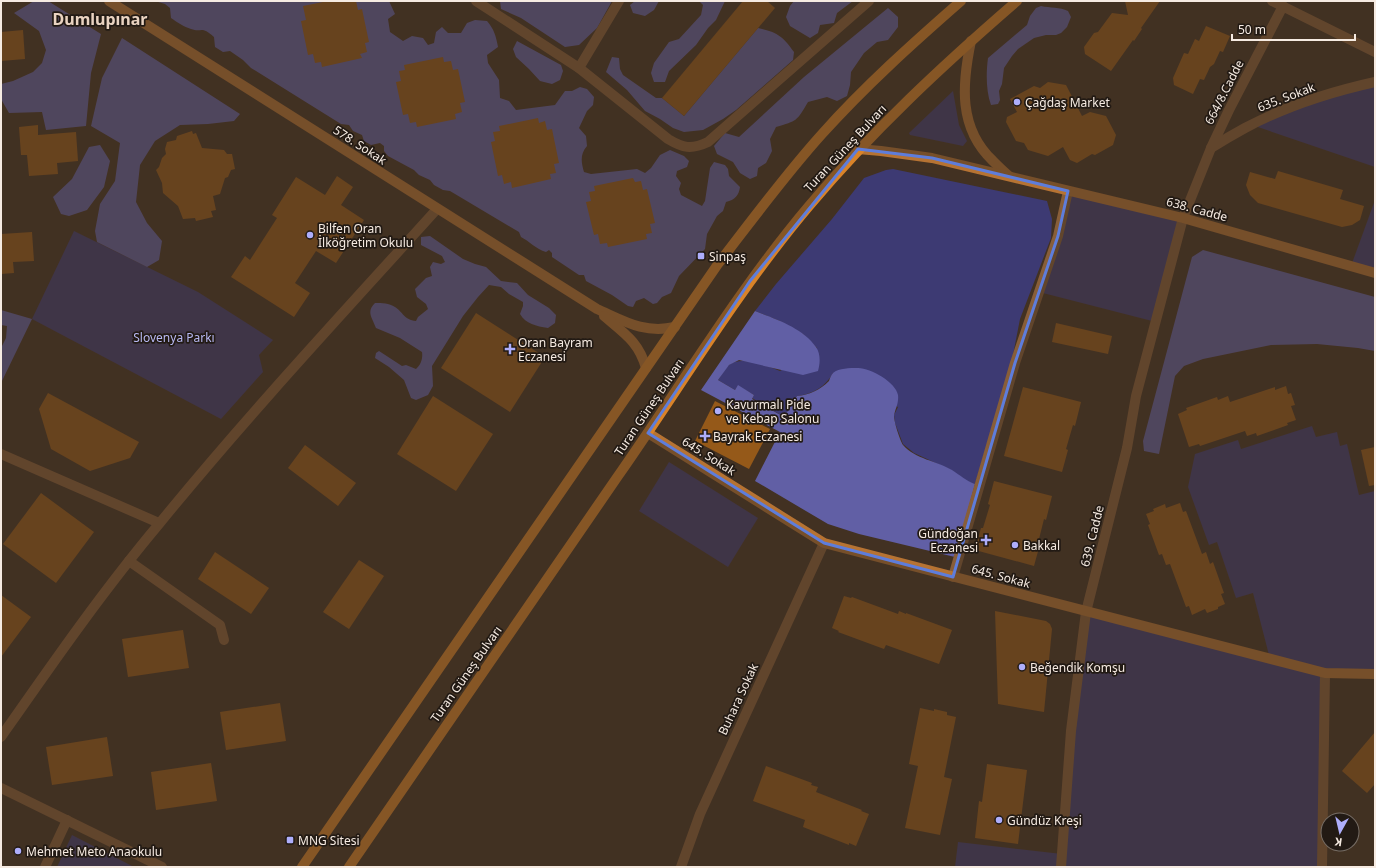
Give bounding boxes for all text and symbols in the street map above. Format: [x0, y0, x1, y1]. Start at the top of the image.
district label: Dumlupınar [53, 8, 147, 30]
scale bar [1232, 16, 1355, 42]
text: 50 m [1238, 21, 1266, 38]
street label: 664/8.Cadde [1200, 57, 1248, 127]
street label: 635. Sokak [1255, 78, 1318, 116]
place label: Çağdaş Market [1025, 94, 1110, 111]
marker: Çağdaş Market [1012, 97, 1022, 107]
street label: Turan Güneş Bulvarı [800, 101, 890, 195]
street label: 578. Sokak [330, 121, 390, 169]
street label: 638. Cadde [1164, 193, 1230, 225]
place label: Bilfen Oran İlköğretim Okulu [318, 220, 413, 251]
marker: Bilfen Oran İlköğretim Okulu [305, 230, 315, 240]
place label: Sinpaş [709, 248, 746, 265]
marker: Sinpaş [696, 251, 706, 261]
park label: Slovenya Parkı [133, 329, 215, 346]
place label: Oran Bayram Eczanesi [518, 334, 593, 365]
marker: Oran Bayram Eczanesi [505, 344, 515, 354]
street label: Turan Güneş Bulvarı [610, 355, 688, 459]
place label: Kavurmalı Pide ve Kebap Salonu [726, 396, 819, 427]
marker: Kavurmalı Pide ve Kebap Salonu [713, 406, 723, 416]
place label: Bayrak Eczanesi [713, 428, 802, 445]
marker: Bayrak Eczanesi [700, 431, 710, 441]
street label: 645. Sokak [679, 433, 740, 480]
street label: 639. Cadde [1076, 503, 1108, 569]
place label: Gündoğan Eczanesi [918, 525, 978, 556]
marker: Gündoğan Eczanesi [981, 535, 991, 545]
place label: Bakkal [1023, 537, 1060, 554]
marker: Bakkal [1010, 540, 1020, 550]
street label: 645. Sokak [970, 560, 1033, 592]
street label: Turan Güneş Bulvarı [426, 622, 506, 726]
place label: Beğendik Komşu [1030, 659, 1125, 676]
street label: Buhara Sokak [714, 660, 762, 738]
marker: Beğendik Komşu [1017, 662, 1027, 672]
place label: Gündüz Kreşi [1007, 812, 1082, 829]
north arrow [1320, 812, 1360, 852]
marker: Gündüz Kreşi [994, 815, 1004, 825]
place label: MNG Sitesi [298, 832, 360, 849]
text: K [1333, 834, 1343, 850]
marker: MNG Sitesi [285, 835, 295, 845]
place label: Mehmet Meto Anaokulu [26, 843, 162, 860]
marker: Mehmet Meto Anaokulu [13, 846, 23, 856]

